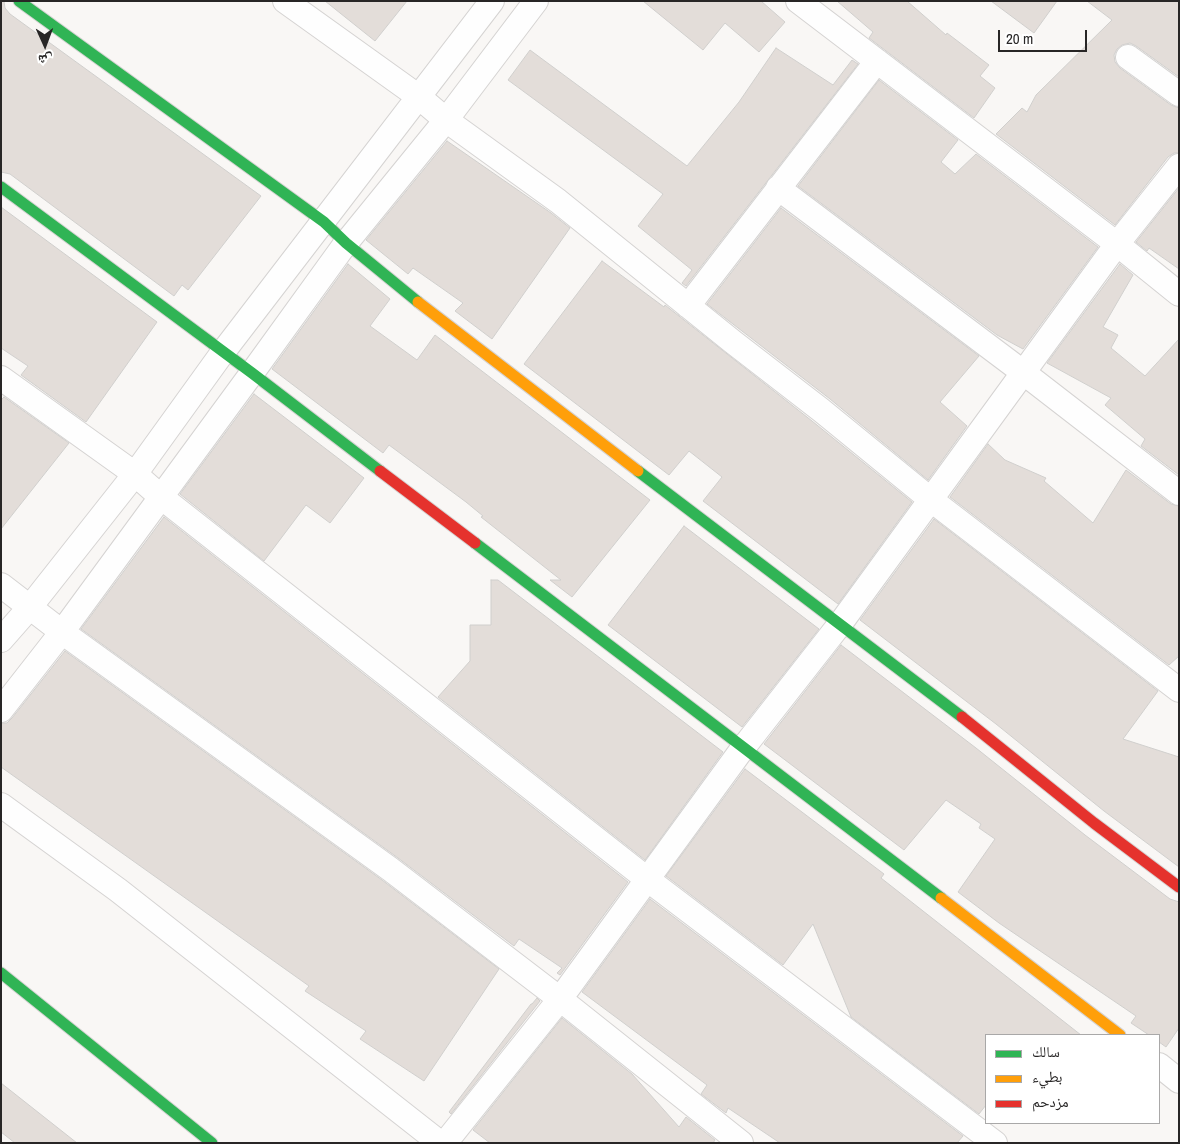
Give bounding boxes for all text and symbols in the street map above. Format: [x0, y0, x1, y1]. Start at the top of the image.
north arrow [20, 20, 70, 70]
scale bar [1000, 20, 1089, 52]
text: 20 m [1006, 28, 1033, 49]
text: ش [38, 51, 53, 69]
legend [985, 1034, 1160, 1124]
text: سالك [1032, 1041, 1060, 1062]
text: بطيء [1032, 1066, 1062, 1087]
text: مزدحم [1032, 1091, 1069, 1112]

